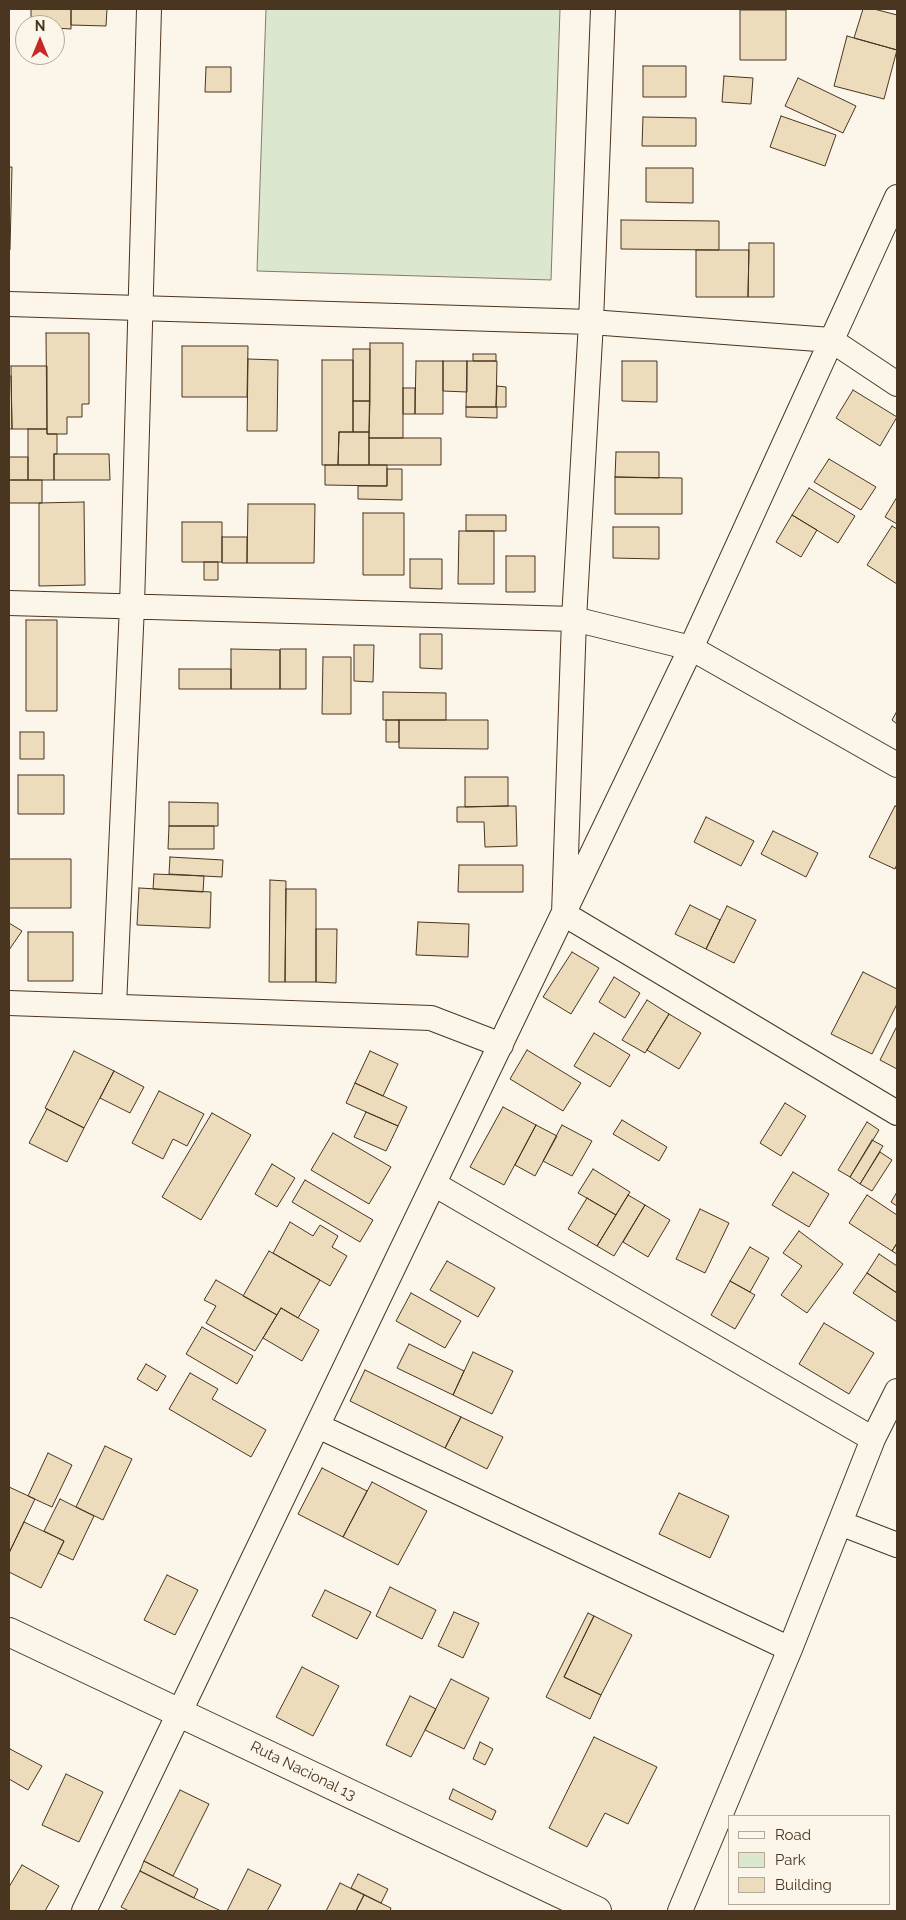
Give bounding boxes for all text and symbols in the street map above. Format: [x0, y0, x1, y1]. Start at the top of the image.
north arrow [15, 15, 65, 65]
text: N [35, 18, 45, 34]
street label: Ruta Nacional 13 [247, 1738, 359, 1804]
legend [728, 1815, 891, 1905]
text: Road [775, 1826, 811, 1844]
text: Park [775, 1851, 806, 1869]
text: Building [775, 1876, 832, 1894]

